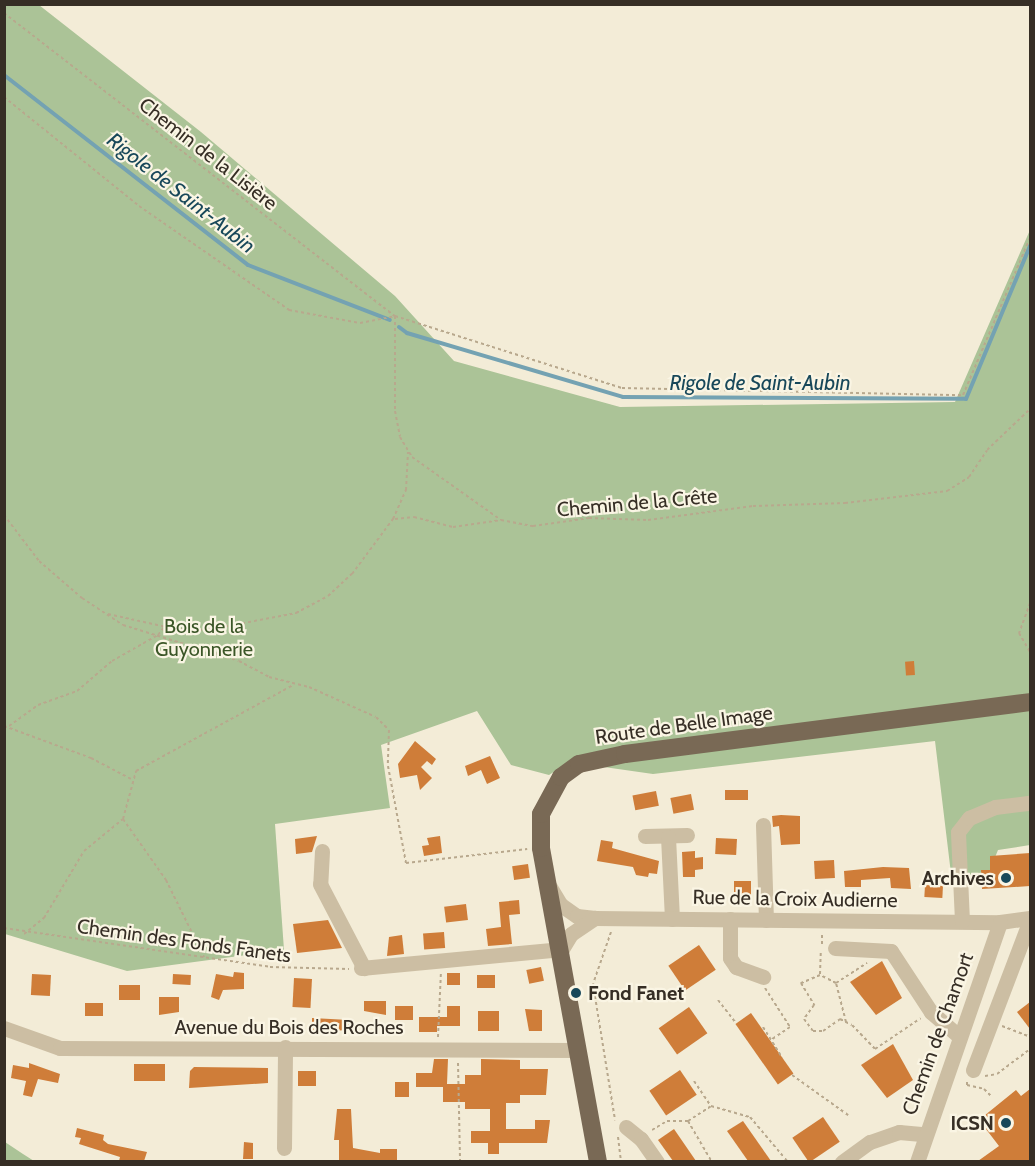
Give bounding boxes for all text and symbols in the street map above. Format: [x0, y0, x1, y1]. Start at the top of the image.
street label: Chemin de la Lisière [134, 93, 282, 215]
water label: Rigole de Saint-Aubin [102, 127, 260, 259]
water label: Rigole de Saint-Aubin [670, 370, 850, 396]
street label: Chemin de la Crête [556, 484, 718, 522]
park label: Bois de la Guyonnerie [155, 614, 253, 661]
street label: Route de Belle Image [594, 701, 774, 749]
place label: Archives [922, 866, 994, 890]
marker: Archives [999, 871, 1013, 885]
street label: Rue de la Croix Audierne [692, 885, 898, 913]
street label: Chemin des Fonds Fanets [75, 914, 293, 968]
street label: Chemin de Chamort [897, 950, 979, 1118]
place label: Fond Fanet [588, 981, 684, 1005]
marker: Fond Fanet [569, 986, 583, 1000]
street label: Avenue du Bois des Roches [174, 1015, 404, 1039]
place label: ICSN [950, 1111, 994, 1135]
marker: ICSN [999, 1116, 1013, 1130]

